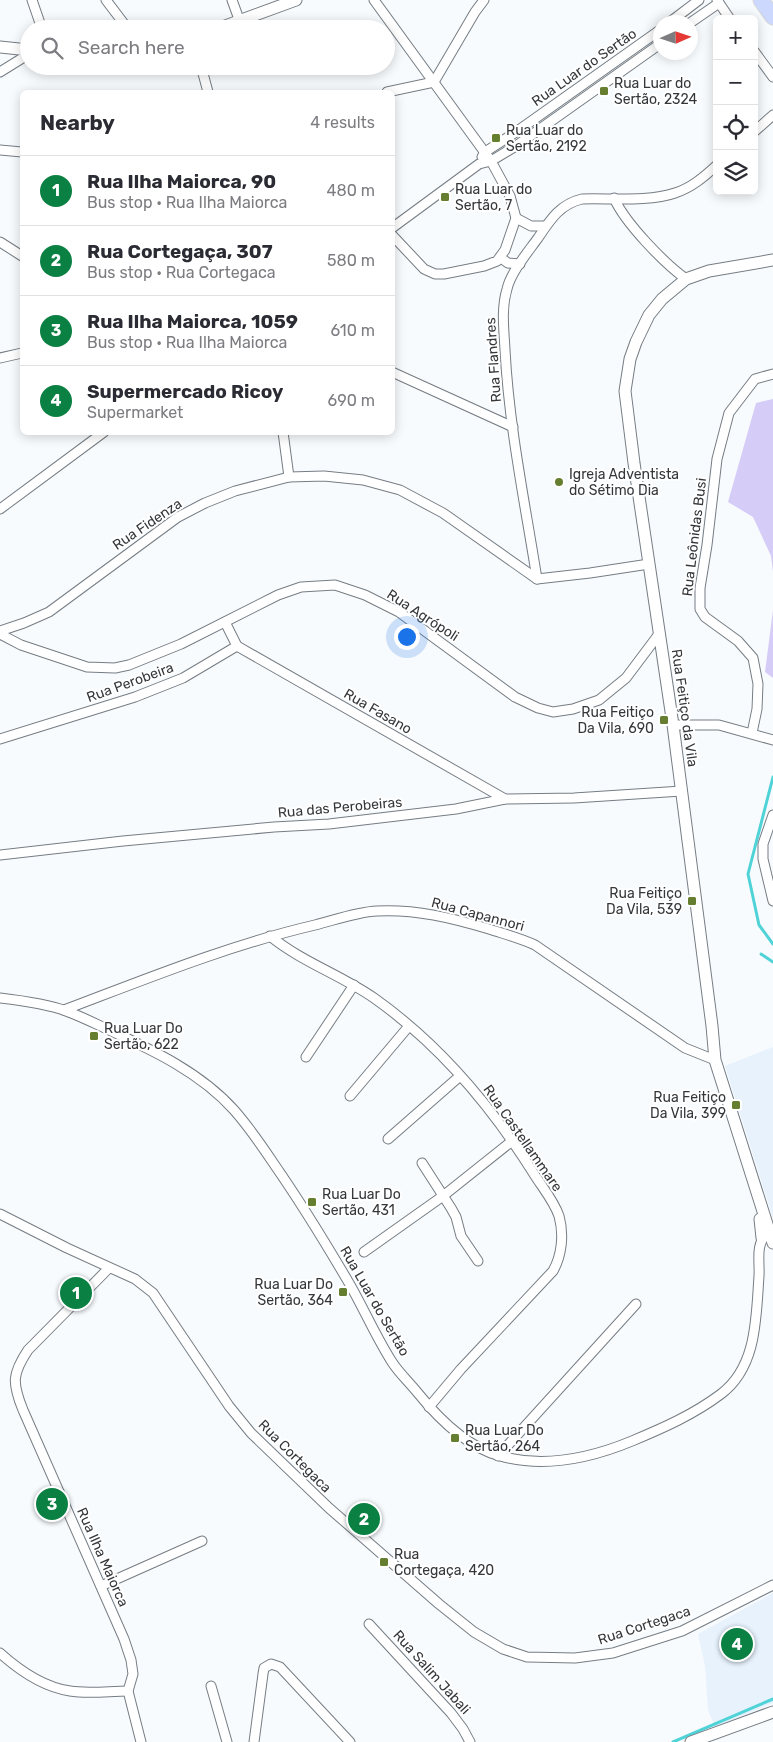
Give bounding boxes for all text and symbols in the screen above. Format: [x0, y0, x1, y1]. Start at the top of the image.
north arrow [653, 15, 698, 60]
map controls [713, 15, 758, 195]
button: + [713, 15, 758, 60]
search box [20, 20, 395, 75]
street label: Rua Luar do Sertão [529, 25, 640, 110]
icon: search [38, 34, 66, 62]
text: Search here [78, 36, 185, 59]
button: − [713, 60, 758, 105]
place label: Rua Luar do Sertão, 2324 [614, 75, 698, 108]
marker: Rua Luar do Sertão, 2324 [598, 85, 610, 97]
button: locate [713, 105, 758, 150]
text: Nearby [40, 110, 115, 135]
text: 4 results [310, 113, 375, 132]
place label: Rua Luar do Sertão, 2192 [506, 122, 587, 155]
marker: Rua Luar do Sertão, 2192 [490, 132, 502, 144]
button: layers [713, 150, 758, 195]
text: Rua Ilha Maiorca, 90 [87, 170, 276, 193]
text: 1 [52, 181, 60, 200]
text: 480 m [327, 181, 375, 200]
place label: Rua Luar do Sertão, 7 [455, 181, 532, 214]
marker: Rua Luar do Sertão, 7 [439, 191, 451, 203]
text: Bus stop · Rua Ilha Maiorca [87, 193, 287, 212]
text: Rua Cortegaça, 307 [87, 240, 273, 263]
text: 2 [51, 251, 61, 270]
text: 580 m [327, 251, 375, 270]
text: Bus stop · Rua Cortegaca [87, 263, 276, 282]
text: Rua Ilha Maiorca, 1059 [87, 310, 298, 333]
street label: Rua Flandres [482, 317, 505, 403]
text: 3 [51, 321, 61, 340]
text: 610 m [331, 321, 375, 340]
text: Bus stop · Rua Ilha Maiorca [87, 333, 287, 352]
text: Supermercado Ricoy [87, 380, 283, 403]
text: 4 [51, 391, 61, 410]
text: 690 m [328, 391, 375, 410]
text: Supermarket [87, 403, 183, 422]
place label: Igreja Adventista do Sétimo Dia [569, 466, 679, 499]
marker: Igreja Adventista do Sétimo Dia [553, 476, 565, 488]
street label: Rua Leônidas Busi [679, 477, 710, 597]
street label: Rua Fidenza [109, 495, 185, 554]
street label: Rua Agrópoli [384, 586, 462, 645]
your location [394, 624, 420, 650]
street label: Rua Feitiço da Vila [668, 648, 701, 768]
street label: Rua Perobeira [84, 659, 176, 706]
street label: Rua Fasano [341, 685, 415, 738]
place label: Rua Feitiço Da Vila, 690 [577, 704, 654, 737]
marker: Rua Feitiço Da Vila, 690 [658, 714, 670, 726]
street label: Rua das Perobeiras [277, 794, 403, 821]
place label: Rua Feitiço Da Vila, 539 [606, 885, 682, 918]
street label: Rua Capannori [430, 894, 526, 935]
marker: Rua Feitiço Da Vila, 539 [686, 895, 698, 907]
place label: Rua Luar Do Sertão, 622 [104, 1020, 183, 1053]
marker: Rua Luar Do Sertão, 622 [88, 1030, 100, 1042]
street label: Rua Castellammare [479, 1082, 566, 1195]
place label: Rua Feitiço Da Vila, 399 [650, 1089, 726, 1122]
marker: Rua Feitiço Da Vila, 399 [730, 1099, 742, 1111]
place label: Rua Luar Do Sertão, 431 [322, 1186, 401, 1219]
marker: Rua Luar Do Sertão, 431 [306, 1196, 318, 1208]
street label: Rua Luar do Sertão [336, 1243, 413, 1359]
pin: 1 [60, 1274, 92, 1312]
place label: Rua Luar Do Sertão, 364 [254, 1276, 333, 1309]
marker: Rua Luar Do Sertão, 364 [337, 1286, 349, 1298]
street label: Rua Cortegaca [255, 1416, 335, 1496]
place label: Rua Luar Do Sertão, 264 [465, 1422, 544, 1455]
marker: Rua Luar Do Sertão, 264 [449, 1432, 461, 1444]
pin: 3 [36, 1485, 68, 1523]
pin: 2 [348, 1500, 380, 1538]
street label: Rua Ilha Maiorca [73, 1505, 132, 1609]
place label: Rua Cortegaça, 420 [394, 1546, 494, 1579]
marker: Rua Cortegaça, 420 [378, 1556, 390, 1568]
street label: Rua Cortegaca [596, 1603, 693, 1648]
pin: 4 [721, 1625, 753, 1663]
street label: Rua Salim Jabali [389, 1627, 474, 1718]

